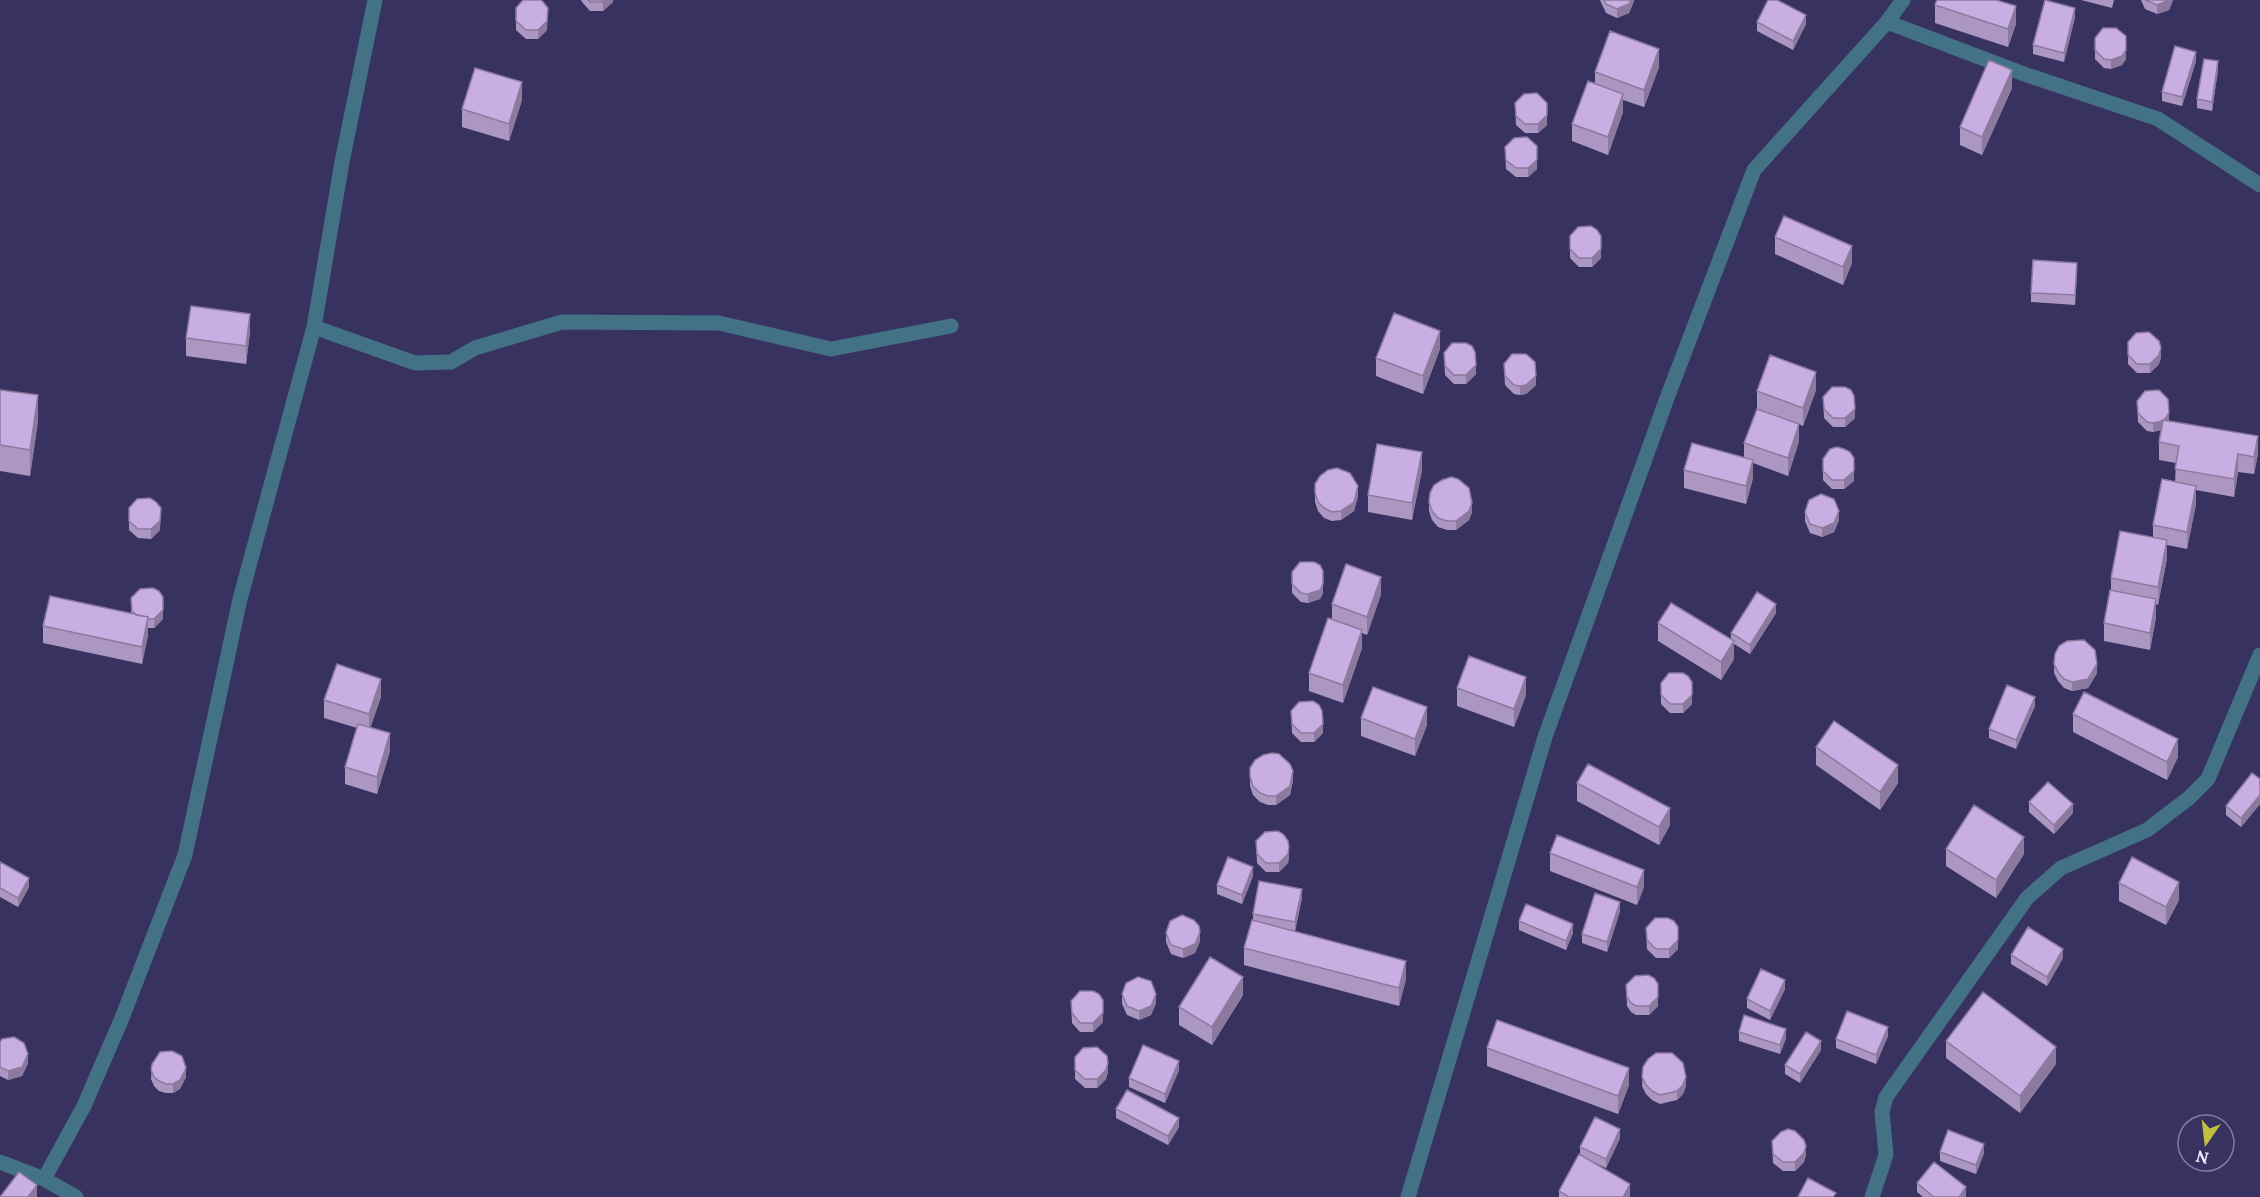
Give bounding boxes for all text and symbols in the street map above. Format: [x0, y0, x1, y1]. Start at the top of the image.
north arrow [2176, 1113, 2236, 1173]
text: N [2194, 1146, 2211, 1169]

